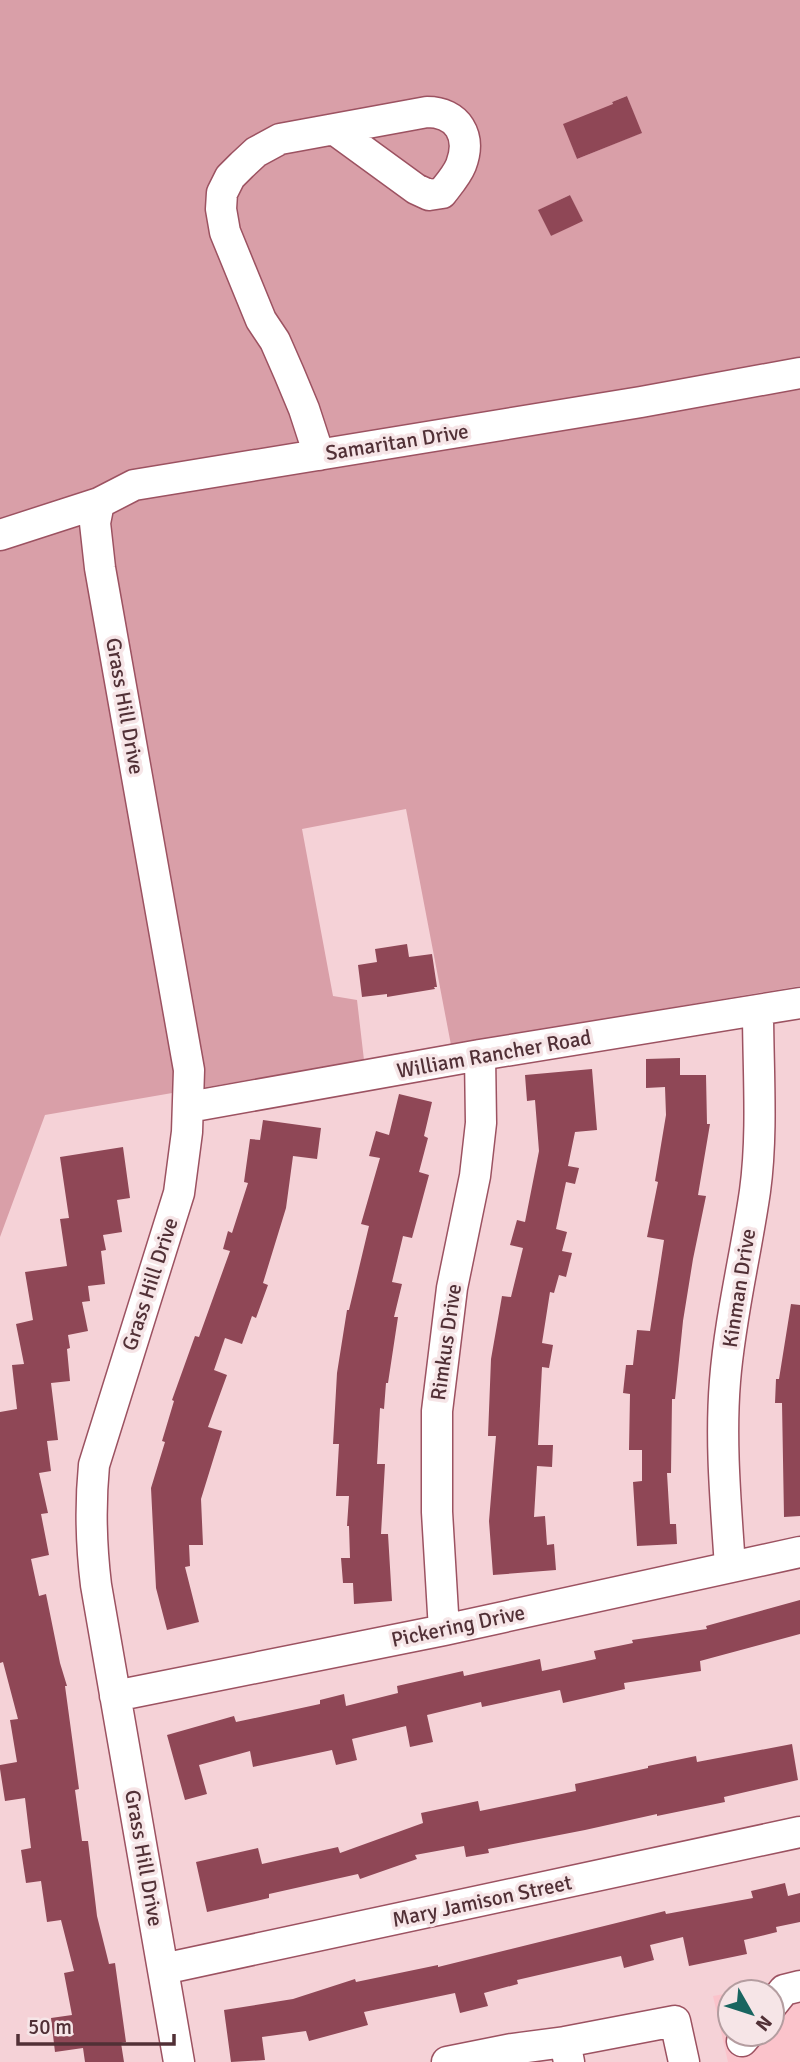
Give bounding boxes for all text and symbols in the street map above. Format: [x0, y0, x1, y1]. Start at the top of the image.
street label: Samaritan Drive [324, 418, 470, 466]
street label: Grass Hill Drive [100, 636, 150, 776]
street label: William Rancher Road [395, 1024, 593, 1084]
street label: Grass Hill Drive [116, 1214, 184, 1354]
street label: Kinman Drive [717, 1227, 761, 1349]
street label: Rimkus Drive [425, 1282, 467, 1402]
street label: Pickering Drive [389, 1599, 527, 1653]
street label: Grass Hill Drive [119, 1788, 169, 1928]
street label: Mary Jamison Street [390, 1869, 574, 1933]
north arrow [716, 1978, 786, 2048]
scale bar [18, 2002, 173, 2046]
text: N [750, 2010, 777, 2036]
text: 50 m [28, 2014, 72, 2040]

